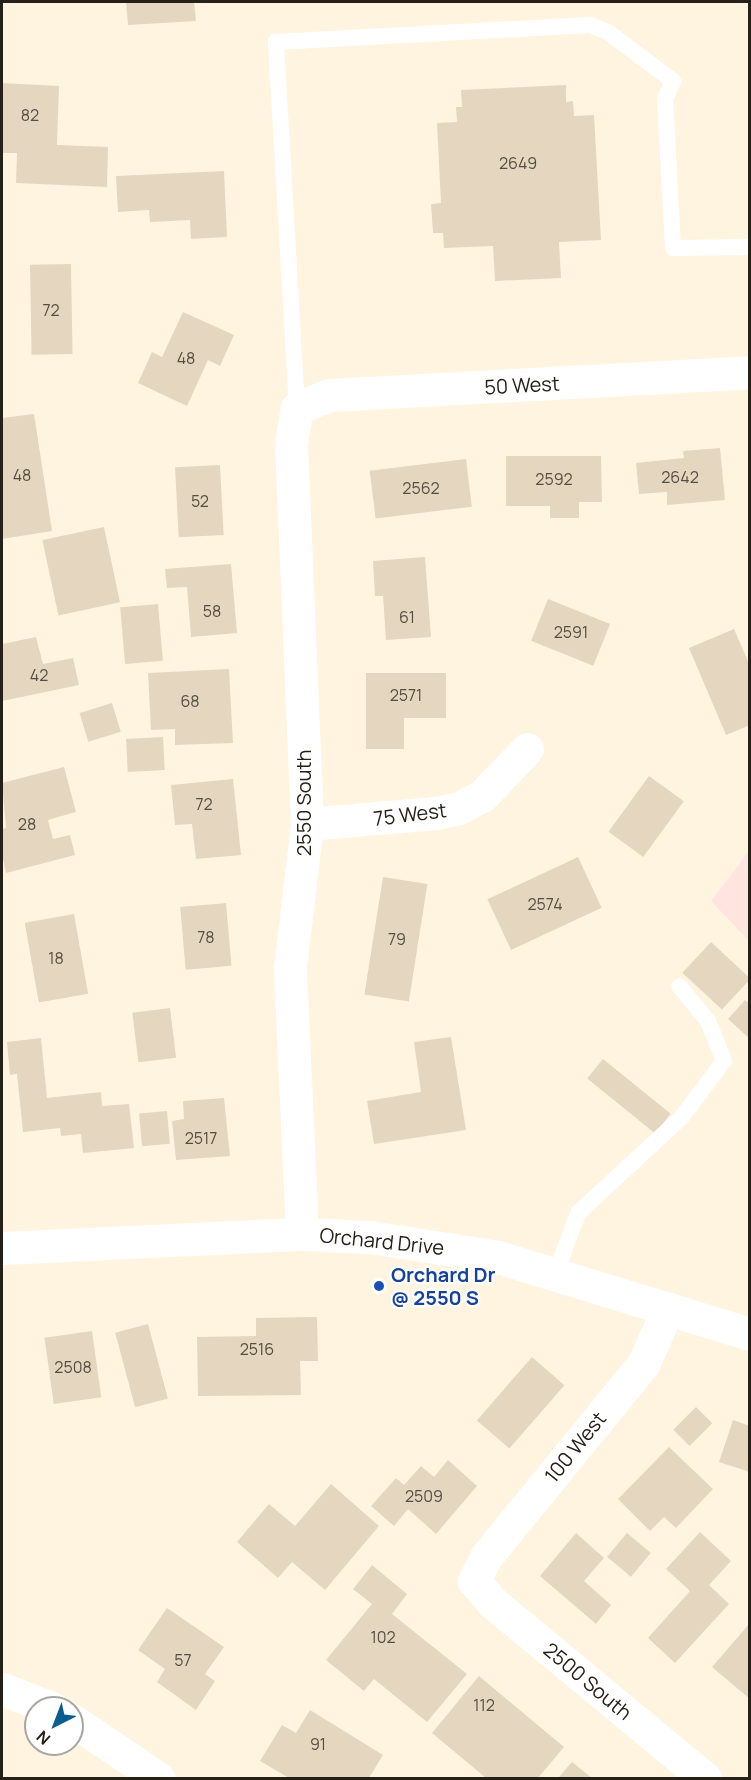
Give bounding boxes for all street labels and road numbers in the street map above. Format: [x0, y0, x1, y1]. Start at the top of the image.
street label: 50 West [484, 371, 560, 399]
street label: 2550 South [291, 750, 315, 856]
street label: 75 West [372, 798, 448, 830]
street label: Orchard Drive [319, 1223, 445, 1259]
street label: 100 West [539, 1407, 611, 1487]
street label: 2500 South [539, 1637, 637, 1725]

